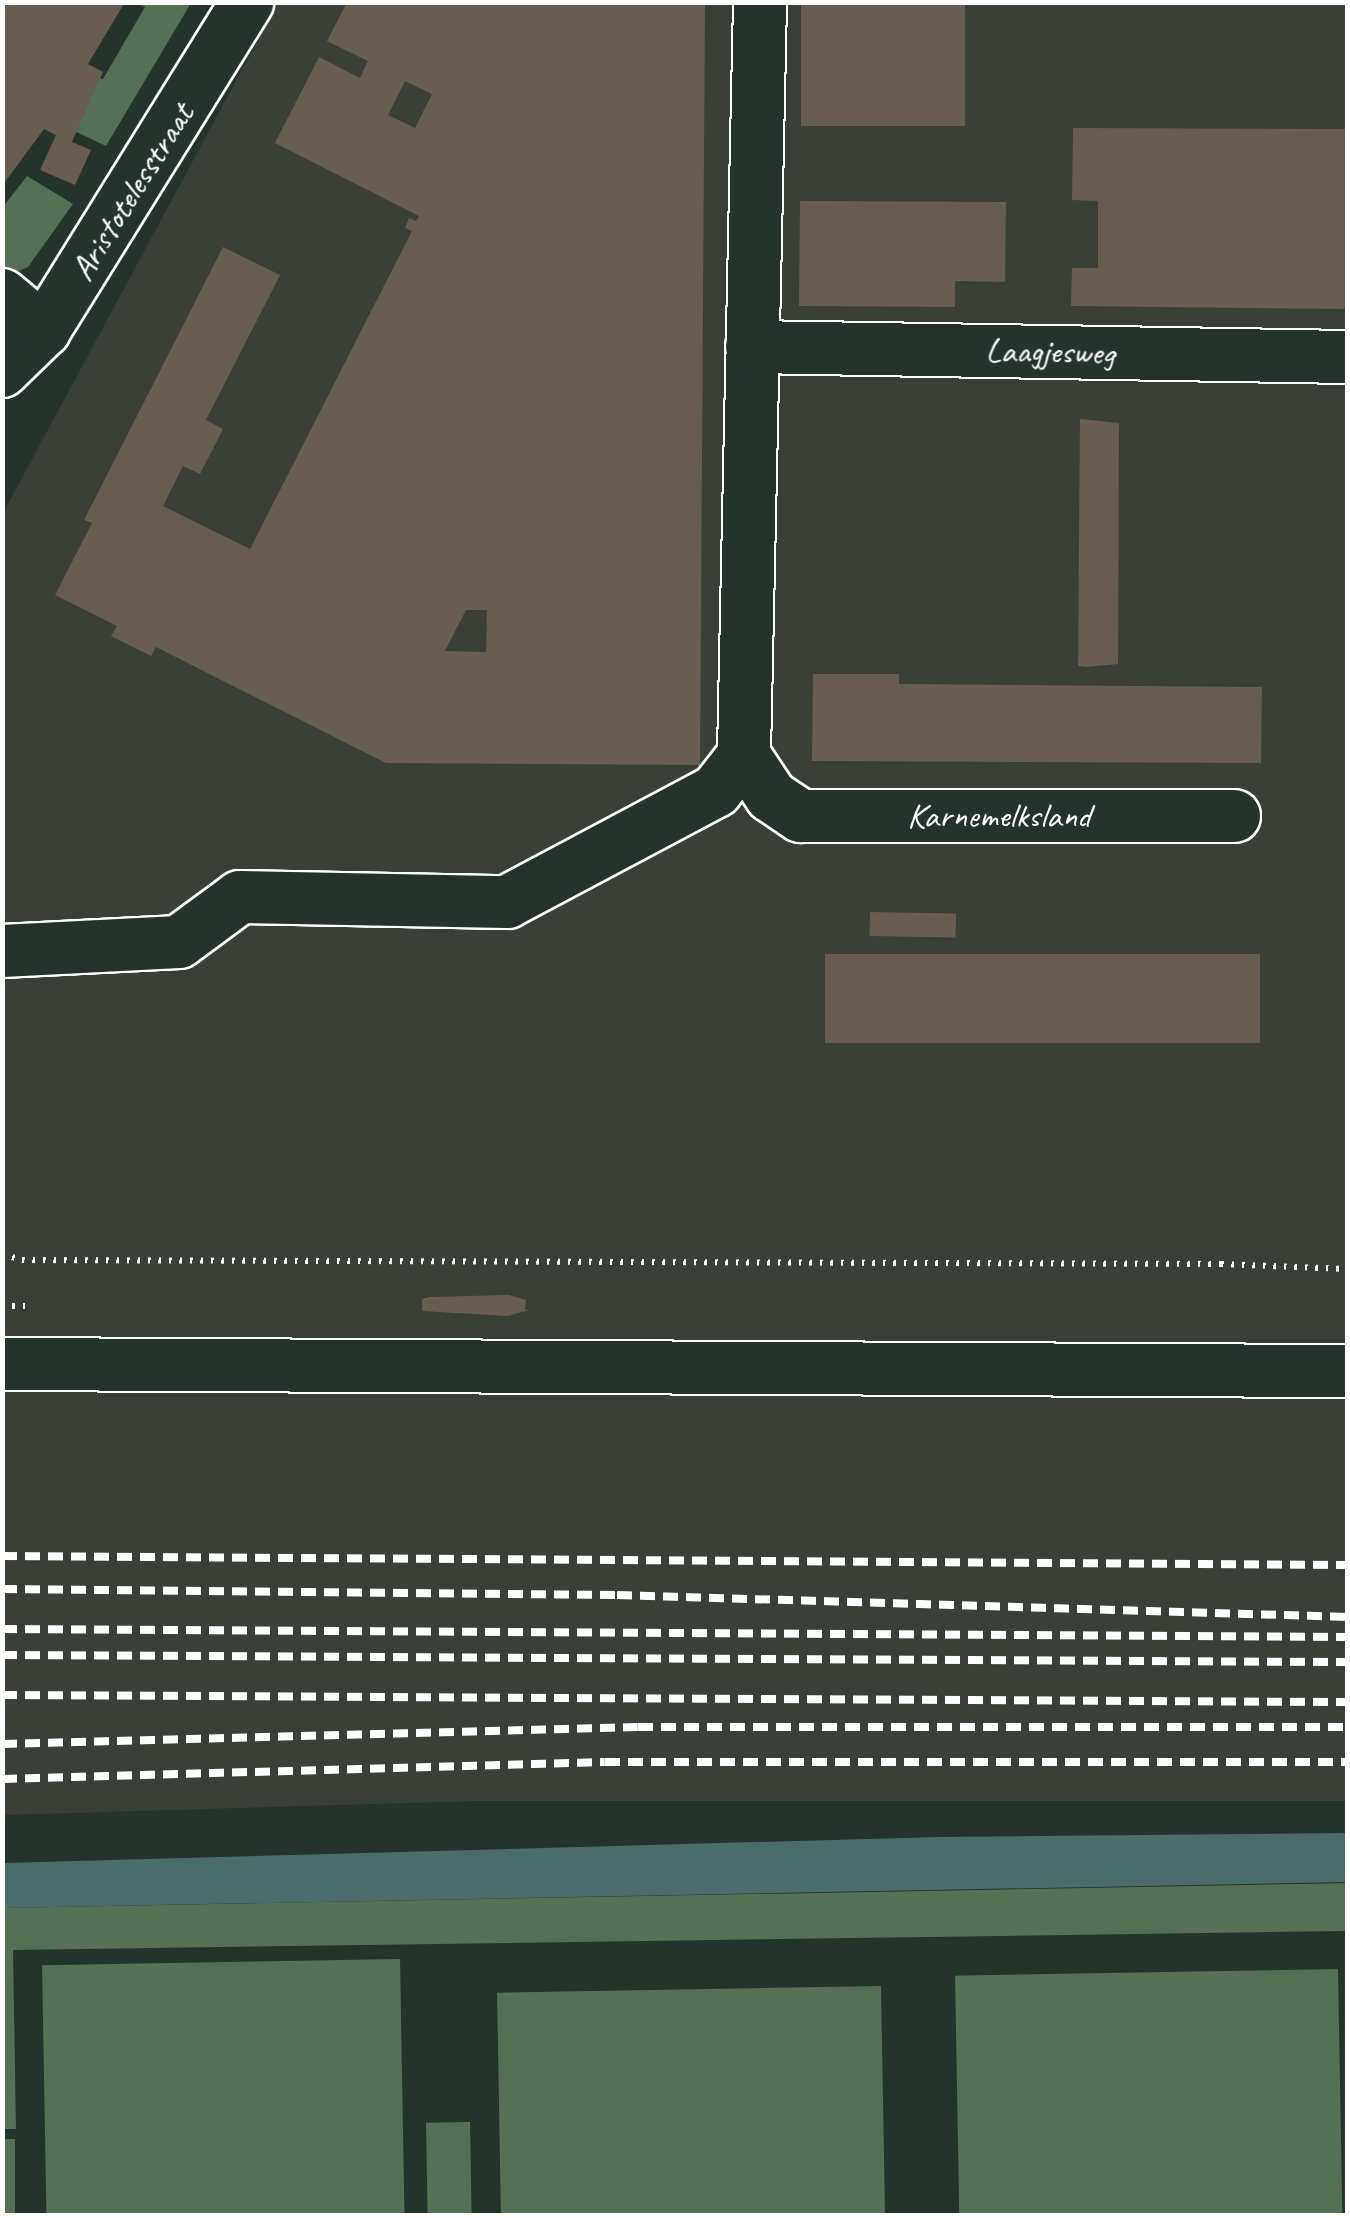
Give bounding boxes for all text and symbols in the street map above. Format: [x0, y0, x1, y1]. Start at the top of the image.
street label: Aristotelesstraat [61, 96, 203, 288]
street label: Laagjesweg [985, 330, 1115, 374]
street label: Karnemelksland [907, 795, 1091, 837]

